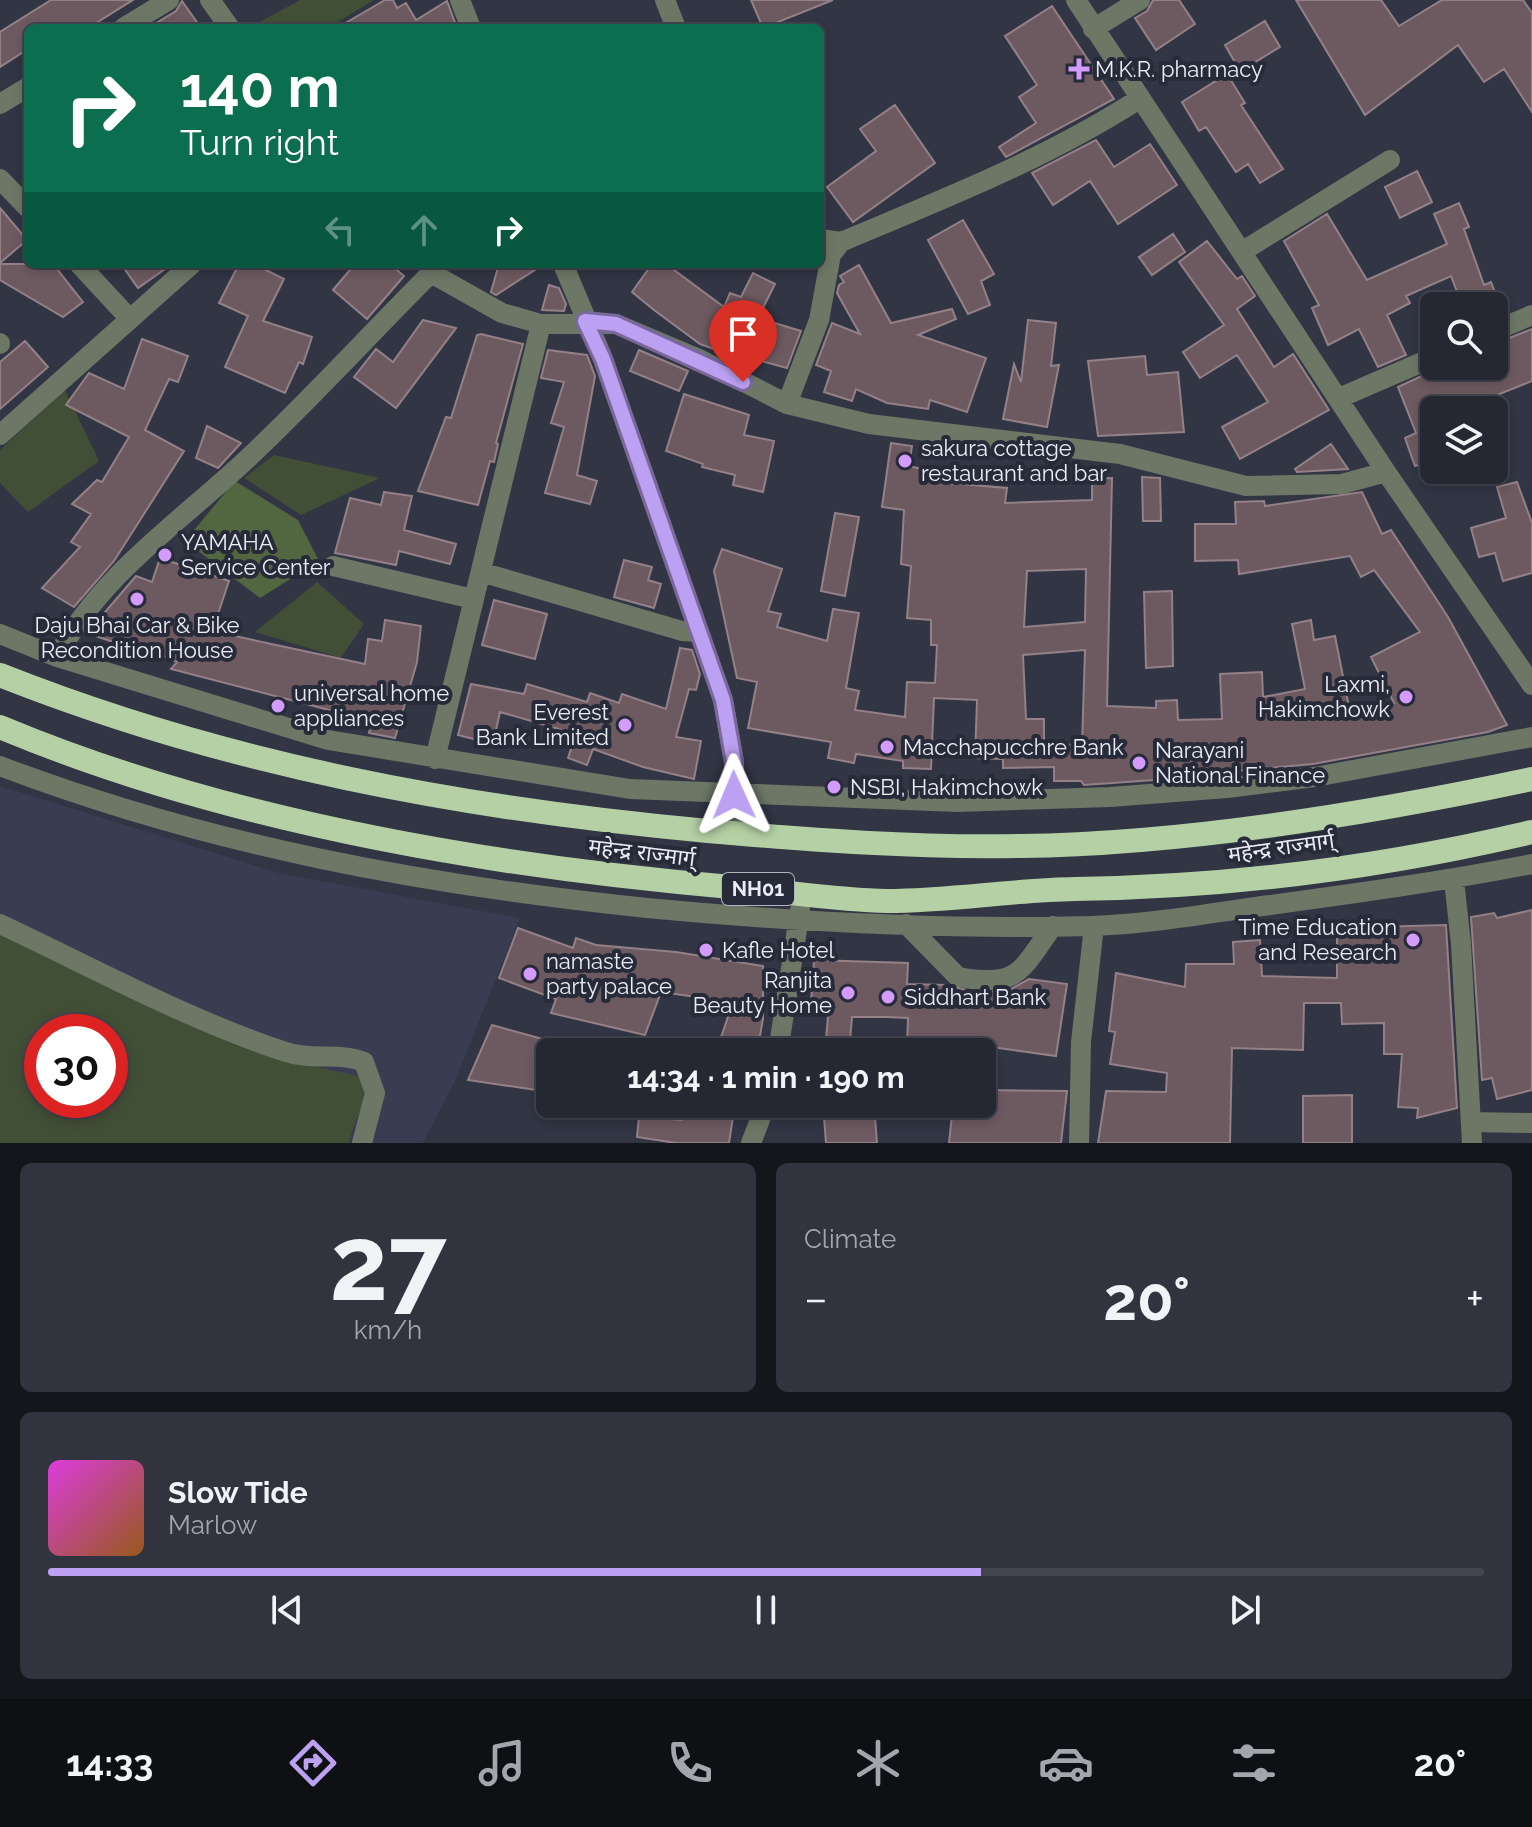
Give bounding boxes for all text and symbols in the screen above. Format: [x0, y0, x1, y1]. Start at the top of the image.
text: 140 m [180, 54, 340, 120]
icon: right [48, 56, 152, 160]
place label: M.K.R. pharmacy [1095, 56, 1263, 82]
marker: M.K.R. pharmacy [1070, 60, 1088, 78]
text: Turn right [180, 121, 339, 163]
icon: left [318, 208, 362, 252]
icon: ahead [402, 208, 446, 252]
icon: right [486, 208, 530, 252]
map controls [1420, 292, 1508, 484]
button: search [1420, 292, 1508, 380]
pin [709, 300, 777, 382]
icon: arrive [721, 312, 765, 356]
button: layers [1420, 396, 1508, 484]
place label: sakura cottage restaurant and bar [921, 435, 1107, 486]
marker: sakura cottage restaurant and bar [896, 452, 914, 470]
place label: YAMAHA Service Center [181, 529, 331, 580]
marker: YAMAHA Service Center [156, 546, 174, 564]
marker: Daju Bhai Car & Bike Recondition House [128, 590, 146, 608]
place label: Daju Bhai Car & Bike Recondition House [35, 612, 239, 663]
place label: Laxmi, Hakimchowk [1258, 671, 1390, 722]
place label: universal home appliances [294, 680, 449, 731]
marker: Laxmi, Hakimchowk [1397, 688, 1415, 706]
marker: universal home appliances [269, 697, 287, 715]
place label: Everest Bank Limited [476, 699, 610, 750]
marker: Everest Bank Limited [616, 716, 634, 734]
place label: Macchapucchre Bank [903, 734, 1124, 760]
place label: Narayani National Finance [1155, 737, 1325, 788]
marker: Macchapucchre Bank [878, 738, 896, 756]
position arrow [692, 753, 776, 837]
marker: Narayani National Finance [1130, 754, 1148, 772]
place label: NSBI, Hakimchowk [850, 774, 1043, 800]
marker: NSBI, Hakimchowk [825, 778, 843, 796]
street label: महेन्द्र राज्मार्ग् [1226, 826, 1339, 868]
street label: महेन्द्र राज्मार्ग् [587, 833, 700, 873]
road number: NH01 [722, 873, 794, 905]
place label: Time Education and Research [1238, 914, 1397, 965]
marker: Time Education and Research [1404, 931, 1422, 949]
place label: Kafle Hotel [722, 937, 834, 963]
marker: Kafle Hotel [697, 941, 715, 959]
place label: namaste party palace [546, 948, 672, 999]
marker: namaste party palace [521, 965, 539, 983]
place label: Ranjita Beauty Home [693, 967, 832, 1018]
marker: Ranjita Beauty Home [839, 984, 857, 1002]
place label: Siddhart Bank [904, 984, 1047, 1010]
marker: Siddhart Bank [879, 988, 897, 1006]
speed limit sign: 30 [24, 1014, 128, 1118]
text: 14:34 · 1 min · 190 m [627, 1060, 905, 1095]
text: 27 [329, 1202, 447, 1324]
text: Climate [804, 1224, 896, 1254]
text: 20° [1103, 1264, 1190, 1334]
text: − [804, 1273, 828, 1324]
text: + [1466, 1273, 1484, 1324]
text: km/h [354, 1315, 422, 1345]
text: Slow Tide [168, 1475, 308, 1510]
text: Marlow [168, 1510, 257, 1540]
icon: previous [265, 1588, 309, 1632]
icon: pause [744, 1588, 788, 1632]
icon: next [1223, 1588, 1267, 1632]
icon: directions [285, 1735, 341, 1791]
icon: music [474, 1735, 530, 1791]
icon: phone [662, 1735, 718, 1791]
icon: climate [850, 1735, 906, 1791]
icon: car [1038, 1735, 1094, 1791]
icon: filters [1226, 1735, 1282, 1791]
text: 14:33 [66, 1742, 153, 1784]
text: 20° [1414, 1742, 1466, 1784]

